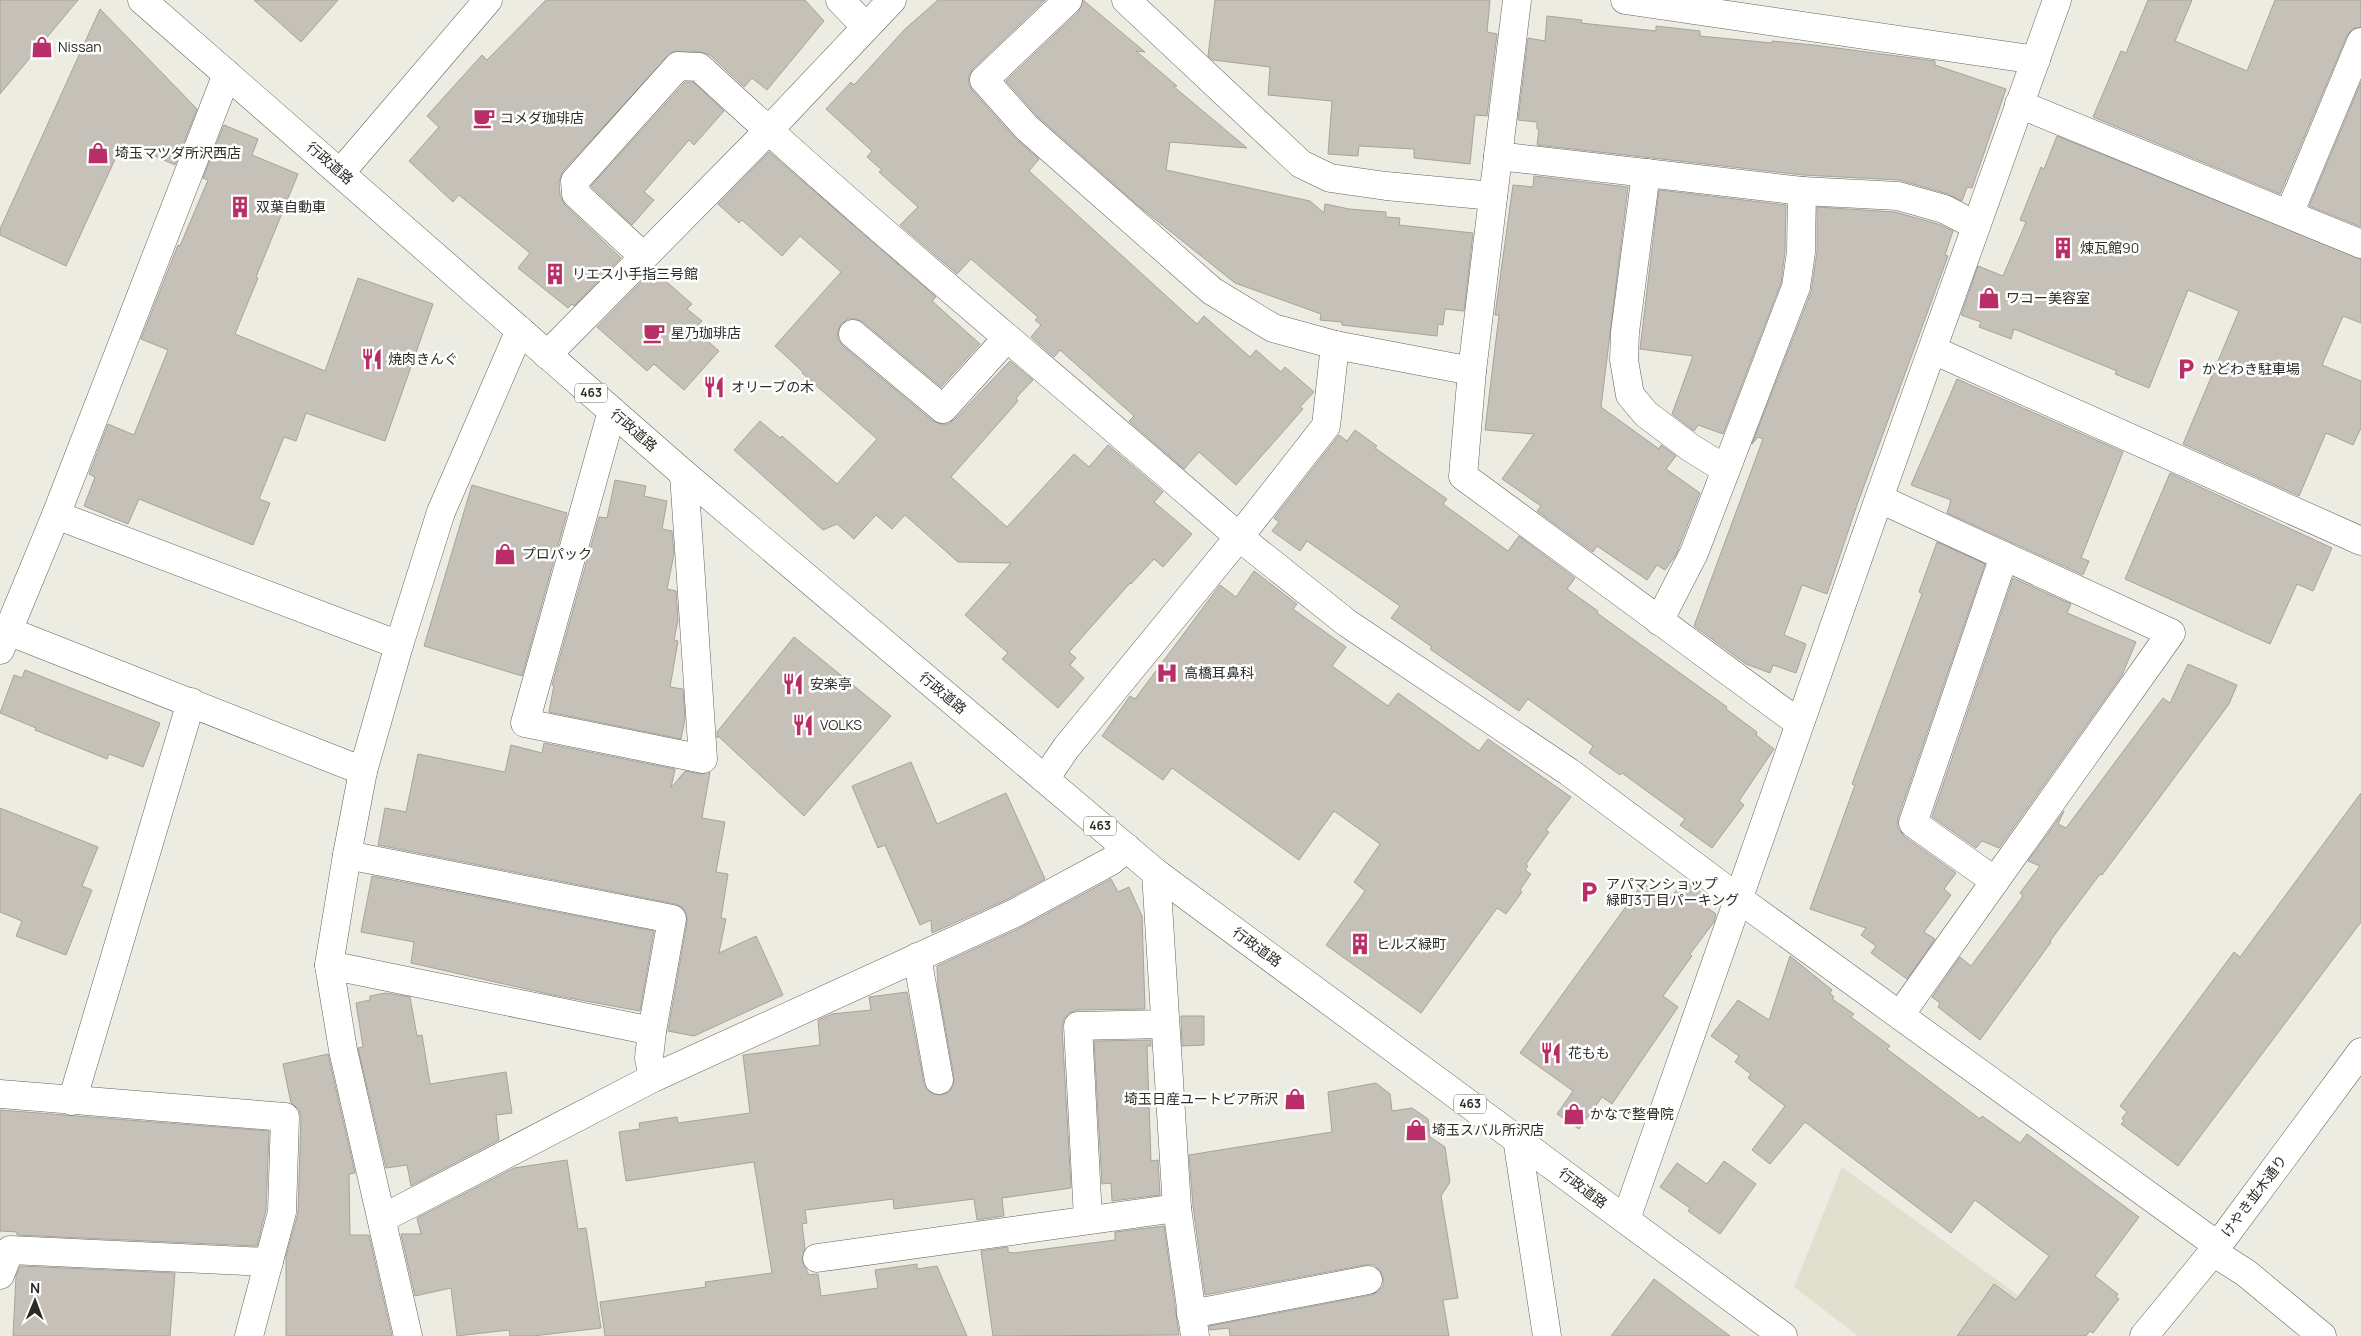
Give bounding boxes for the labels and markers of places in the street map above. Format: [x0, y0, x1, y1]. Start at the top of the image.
shop icon: Nissan [29, 34, 55, 60]
place label: Nissan [58, 37, 102, 56]
cafe icon: コメダ珈琲店 [471, 105, 497, 131]
place label: コメダ珈琲店 [500, 108, 584, 127]
shop icon: 埼玉マツダ所沢西店 [85, 140, 111, 166]
place label: 埼玉マツダ所沢西店 [115, 143, 241, 162]
building icon: 双葉自動車 [227, 194, 253, 220]
place label: 双葉自動車 [256, 197, 326, 216]
building icon: 煉瓦館90 [2050, 235, 2076, 261]
place label: 煉瓦館90 [2080, 238, 2139, 257]
building icon: リエス小手指三号館 [542, 261, 568, 287]
place label: リエス小手指三号館 [572, 264, 698, 283]
shop icon: ワコー美容室 [1976, 285, 2002, 311]
place label: ワコー美容室 [2006, 288, 2090, 307]
cafe icon: 星乃珈琲店 [641, 320, 667, 346]
place label: 星乃珈琲店 [671, 323, 741, 342]
restaurant icon: 焼肉きんぐ [359, 346, 385, 372]
place label: 焼肉きんぐ [388, 349, 458, 368]
parking icon: かどわき駐車場 [2173, 356, 2199, 382]
place label: かどわき駐車場 [2202, 359, 2300, 378]
restaurant icon: オリーブの木 [701, 374, 727, 400]
place label: オリーブの木 [731, 377, 814, 396]
shop icon: プロパック [492, 541, 518, 567]
place label: プロパック [522, 544, 592, 563]
hospital icon: 高橋耳鼻科 [1154, 660, 1180, 686]
place label: 高橋耳鼻科 [1184, 663, 1254, 682]
restaurant icon: 安楽亭 [780, 671, 806, 697]
place label: 安楽亭 [810, 674, 852, 693]
restaurant icon: VOLKS [790, 712, 816, 738]
place label: VOLKS [820, 715, 862, 734]
place label: アパマンショップ 緑町3丁目パーキング [1606, 874, 1739, 909]
parking icon: アパマンショップ 緑町3丁目パーキング [1576, 879, 1602, 905]
building icon: ヒルズ緑町 [1347, 931, 1373, 957]
place label: ヒルズ緑町 [1376, 934, 1446, 953]
restaurant icon: 花もも [1538, 1040, 1564, 1066]
place label: 花もも [1568, 1043, 1610, 1062]
shop icon: 埼玉日産ユートピア所沢 [1282, 1086, 1308, 1112]
place label: 埼玉日産ユートピア所沢 [1124, 1089, 1278, 1108]
shop icon: かなで整骨院 [1561, 1101, 1587, 1127]
place label: かなで整骨院 [1590, 1104, 1674, 1123]
shop icon: 埼玉スバル所沢店 [1403, 1117, 1429, 1143]
place label: 埼玉スバル所沢店 [1432, 1120, 1544, 1139]

